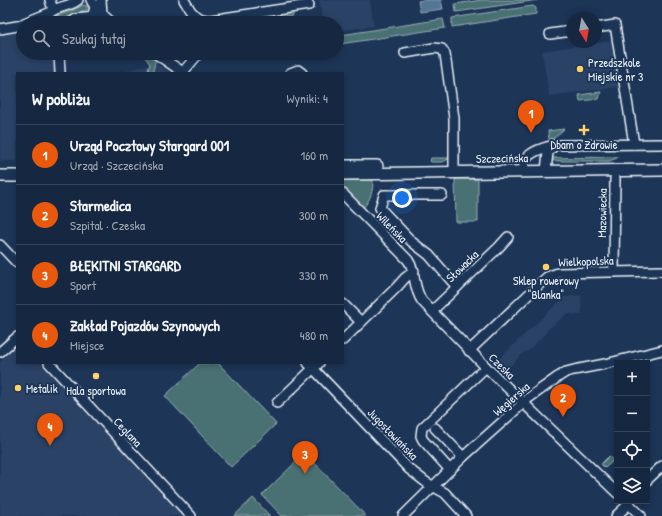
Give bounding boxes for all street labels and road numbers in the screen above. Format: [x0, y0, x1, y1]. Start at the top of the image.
street label: Szczecińska [476, 149, 529, 167]
street label: Mazowiecka [593, 188, 611, 238]
street label: Wileńska [373, 208, 412, 247]
street label: Słowacka [442, 246, 482, 286]
street label: Wielkopolska [558, 252, 614, 270]
street label: Czeska [485, 349, 519, 383]
street label: Węgierska [489, 378, 533, 420]
street label: Jugosłowiańska [364, 404, 422, 464]
street label: Ceglana [110, 414, 146, 451]

